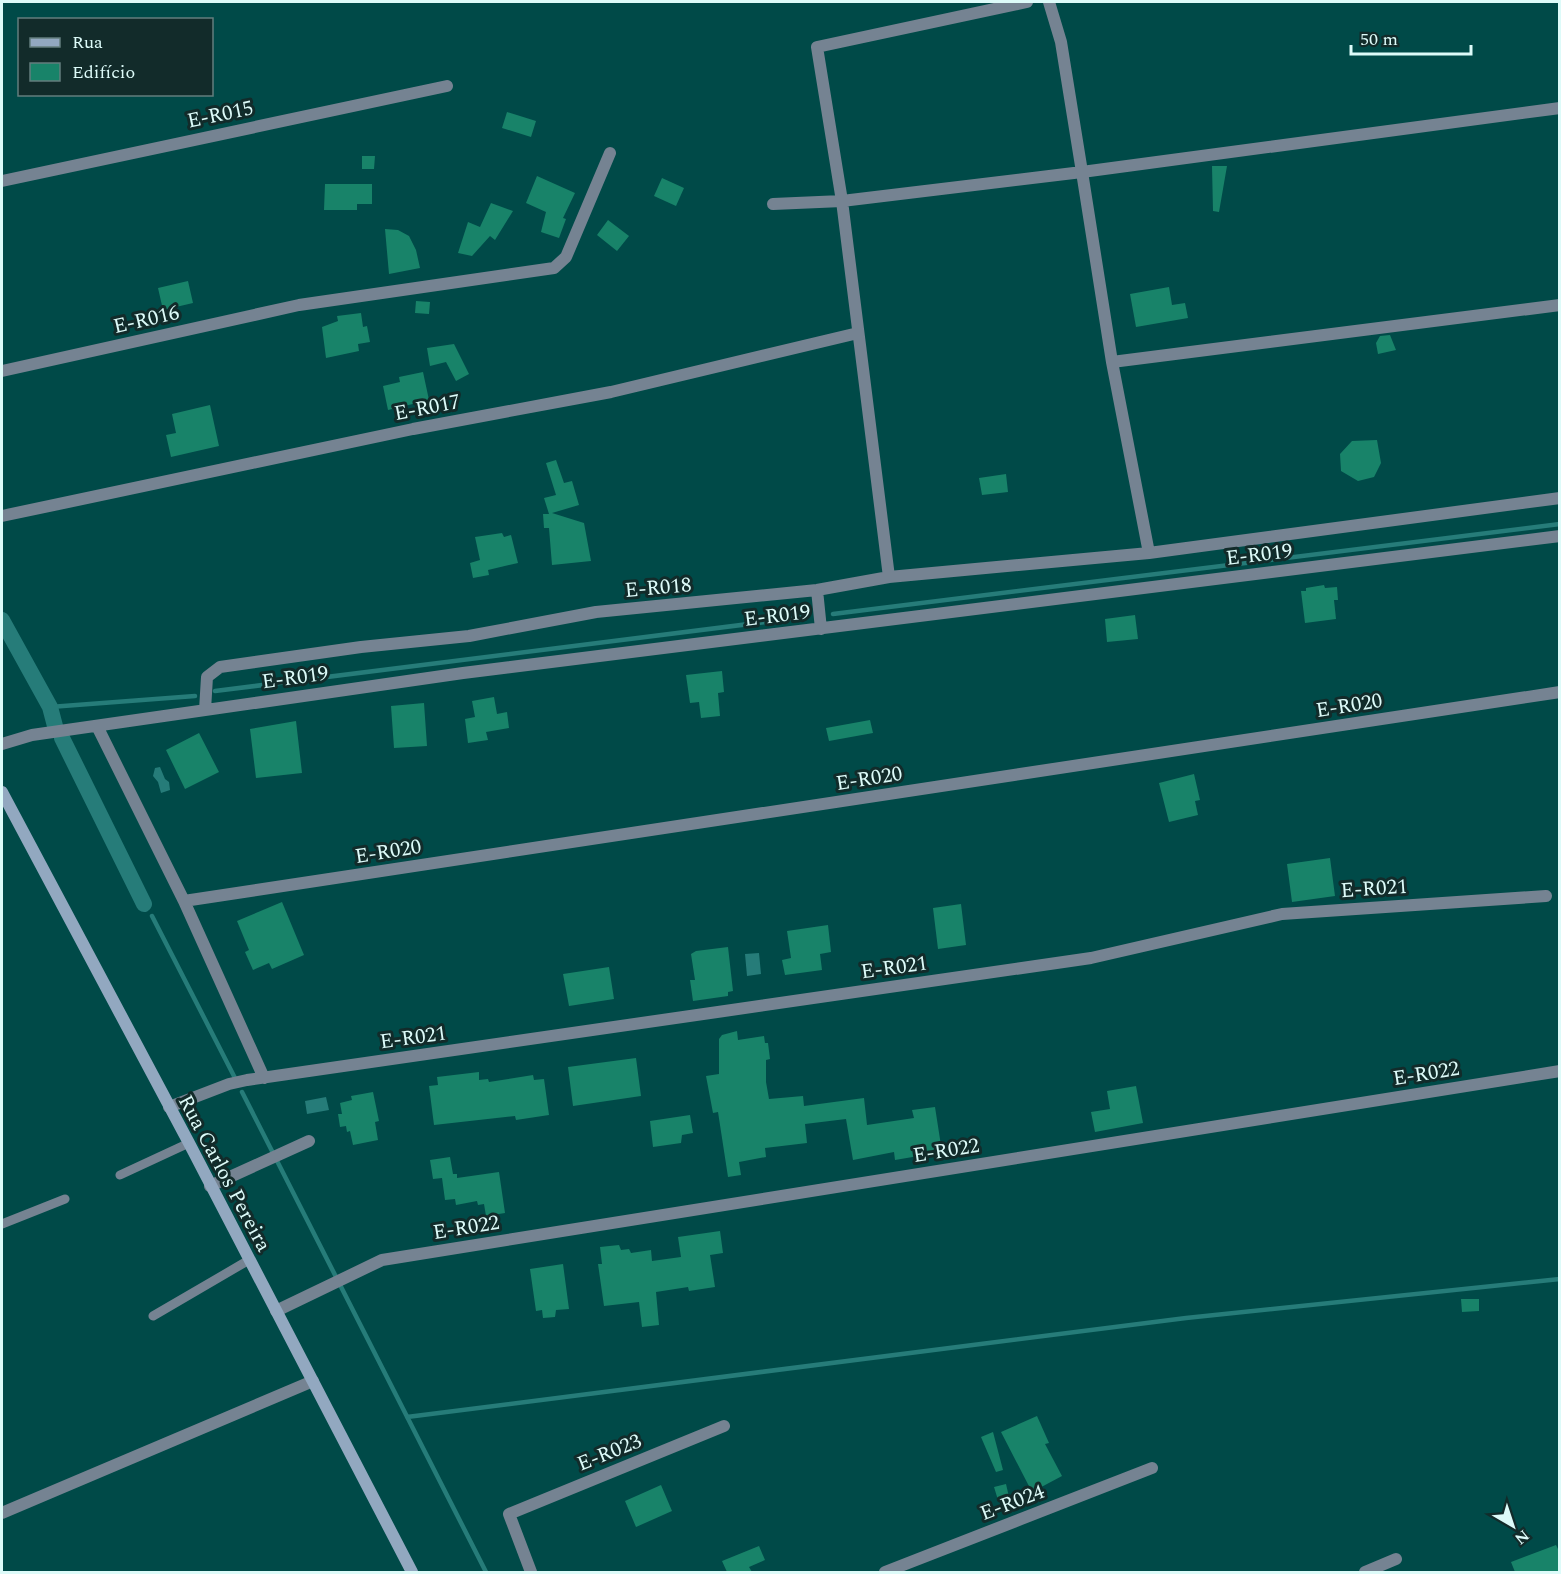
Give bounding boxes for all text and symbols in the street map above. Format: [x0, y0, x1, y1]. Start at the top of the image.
legend [18, 18, 213, 96]
scale bar [1351, 18, 1471, 56]
text: 50 m [1360, 26, 1398, 53]
text: Rua [72, 29, 103, 56]
text: Edifício [72, 59, 135, 86]
street label: E-R015 [184, 92, 256, 138]
street label: E-R016 [110, 297, 182, 343]
street label: E-R017 [391, 386, 463, 430]
street label: E-R019 [1224, 535, 1294, 575]
street label: E-R018 [623, 569, 693, 607]
street label: E-R019 [742, 596, 812, 636]
street label: E-R019 [260, 657, 331, 698]
street label: E-R020 [1314, 685, 1385, 727]
street label: E-R020 [834, 758, 905, 800]
street label: E-R020 [353, 831, 424, 873]
street label: E-R021 [1340, 871, 1409, 907]
street label: E-R021 [859, 947, 930, 988]
street label: E-R021 [378, 1017, 449, 1058]
street label: E-R022 [1391, 1053, 1462, 1095]
street label: Rua Carlos Pereira [169, 1089, 279, 1258]
street label: E-R022 [911, 1130, 982, 1172]
street label: E-R022 [431, 1207, 502, 1249]
street label: E-R023 [572, 1425, 647, 1480]
street label: E-R024 [975, 1476, 1050, 1530]
north arrow [1483, 1496, 1543, 1556]
text: N [1509, 1523, 1534, 1550]

